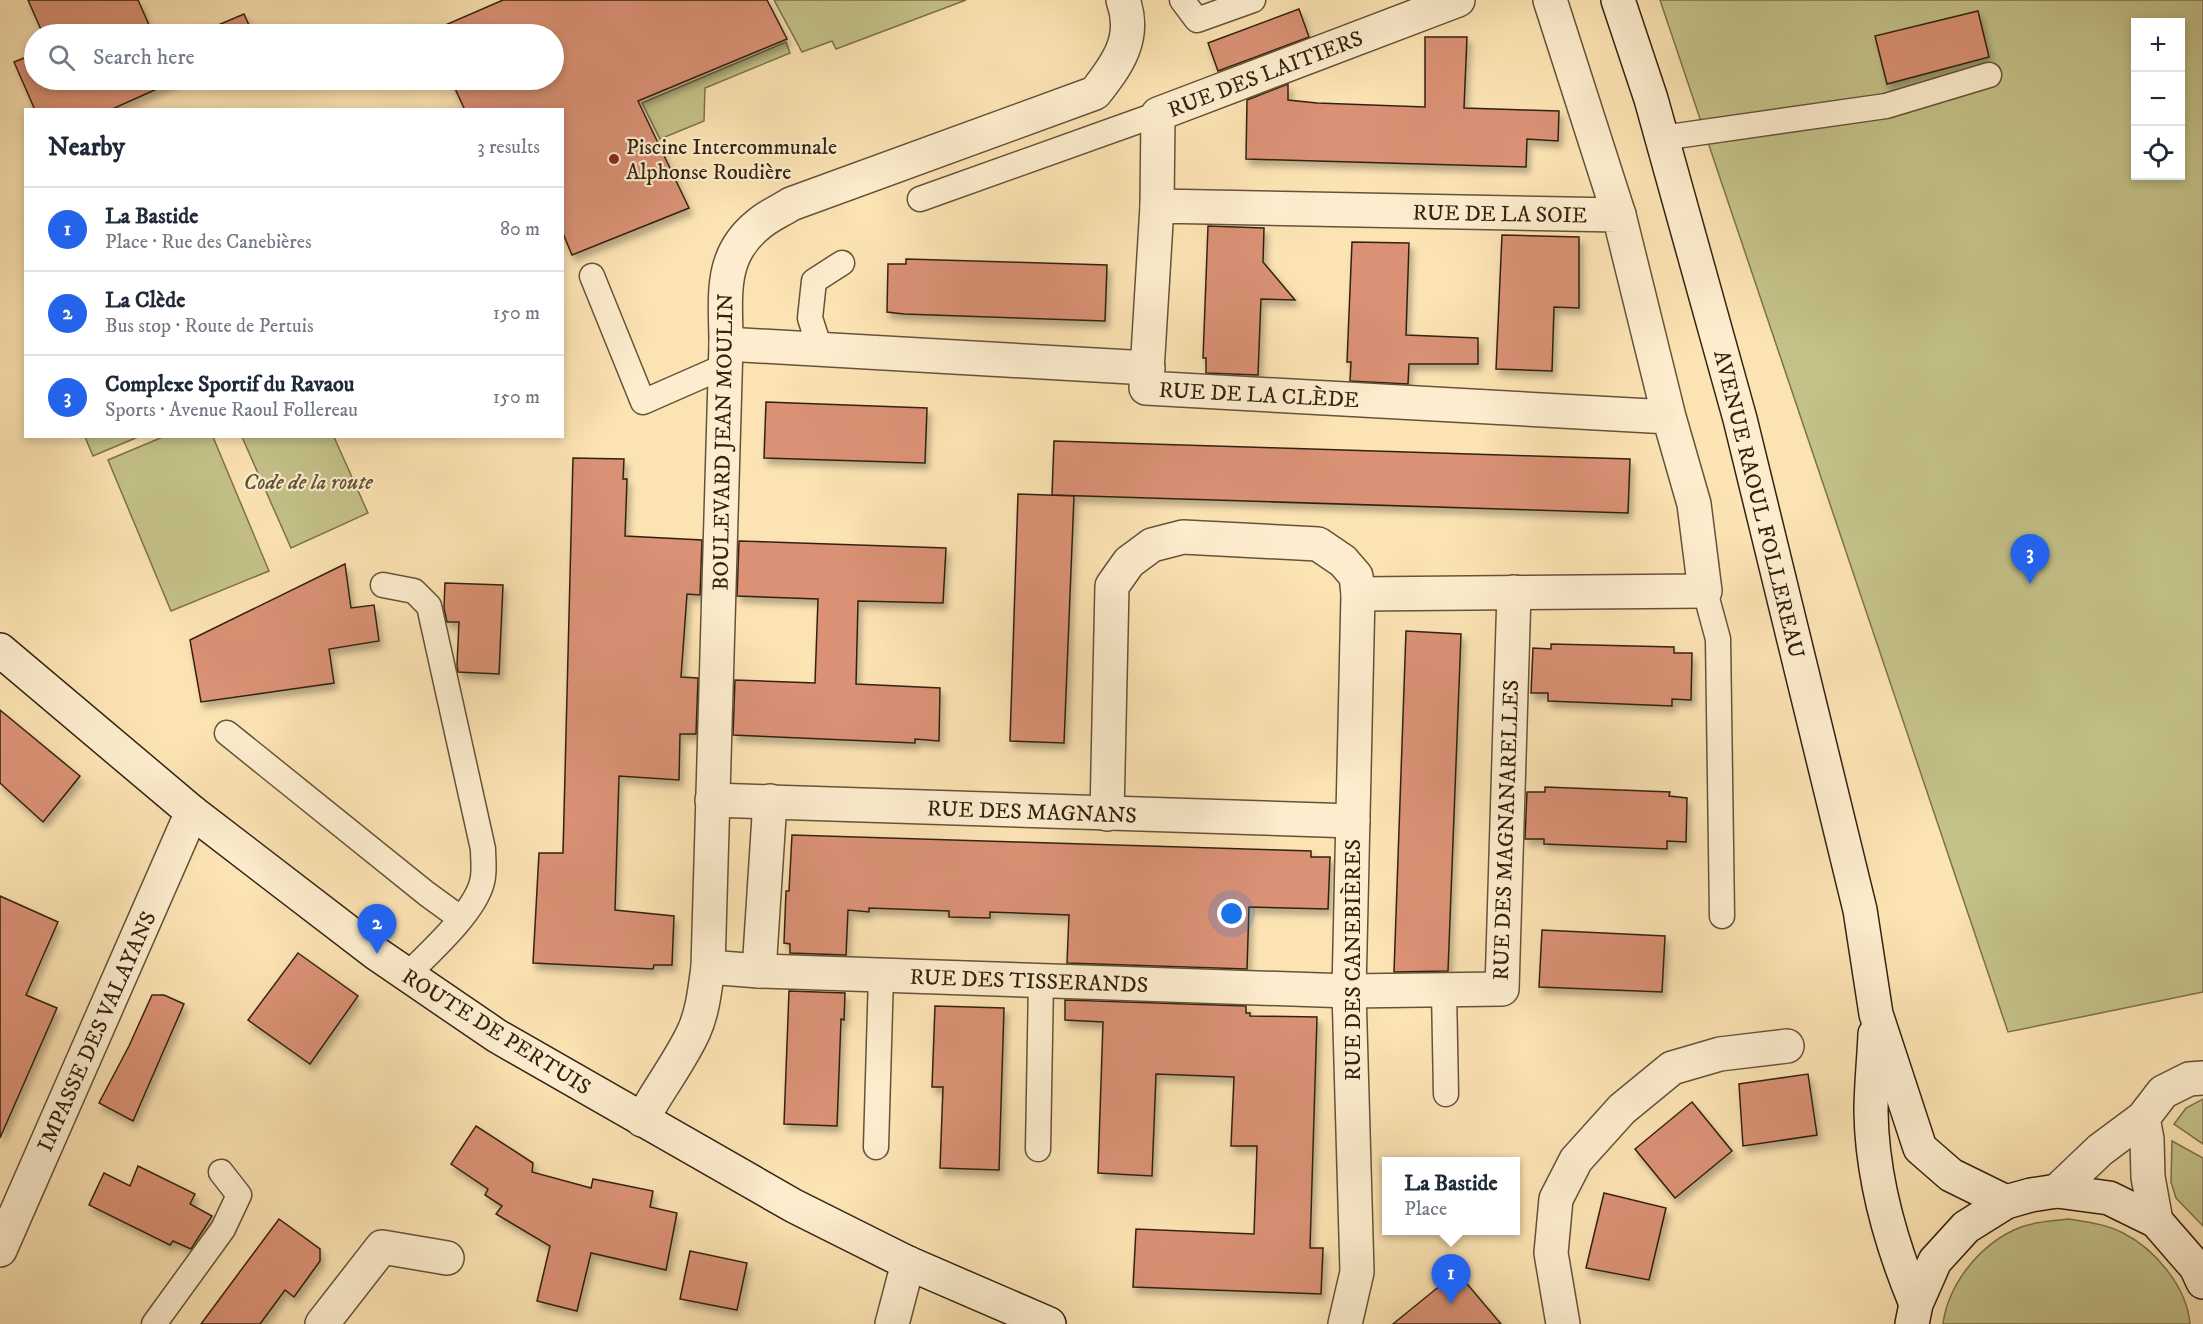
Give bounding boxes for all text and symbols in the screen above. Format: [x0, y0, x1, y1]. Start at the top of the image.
map controls [2131, 18, 2185, 180]
button: + [2131, 18, 2185, 72]
search box [24, 24, 564, 90]
street label: RUE DES LAITIERS [1164, 25, 1367, 124]
icon: search [45, 41, 78, 74]
text: Search here [93, 44, 195, 71]
button: − [2131, 72, 2185, 126]
button: locate [2131, 126, 2185, 180]
text: Nearby [48, 131, 125, 164]
place label: Piscine Intercommunale Alphonse Roudière [626, 134, 837, 186]
text: 3 results [477, 135, 540, 160]
marker: Piscine Intercommunale Alphonse Roudière [607, 152, 621, 166]
street label: RUE DE LA SOIE [1413, 199, 1587, 230]
text: La Bastide [105, 203, 198, 230]
text: 1 [64, 217, 71, 242]
text: 80 m [500, 217, 540, 242]
text: Place · Rue des Canebières [105, 230, 312, 255]
text: La Clède [105, 287, 185, 314]
street label: BOULEVARD JEAN MOULIN [707, 293, 740, 591]
text: 2 [63, 301, 72, 326]
text: 150 m [493, 301, 540, 326]
text: Bus stop · Route de Pertuis [105, 314, 314, 339]
street label: AVENUE RAOUL FOLLEREAU [1707, 347, 1810, 661]
text: Complexe Sportif du Ravaou [105, 371, 354, 398]
street label: RUE DE LA CLÈDE [1158, 377, 1360, 414]
text: 3 [64, 385, 71, 410]
text: 150 m [493, 385, 540, 410]
text: Sports · Avenue Raoul Follereau [105, 398, 358, 423]
park label: Code de la route [243, 469, 373, 496]
pin: 3 [2010, 534, 2050, 584]
street label: RUE DES MAGNANARELLES [1488, 679, 1525, 981]
street label: RUE DES MAGNANS [927, 795, 1137, 830]
street label: RUE DES CANEBIÈRES [1340, 839, 1367, 1081]
your location [1217, 899, 1246, 928]
pin: 2 [358, 904, 397, 954]
street label: IMPASSE DES VALAYANS [32, 907, 163, 1156]
street label: ROUTE DE PERTUIS [397, 963, 596, 1101]
street label: RUE DES TISSERANDS [909, 964, 1149, 999]
popup [1382, 1157, 1520, 1235]
text: La Bastide [1404, 1170, 1498, 1197]
text: Place [1404, 1197, 1447, 1222]
pin: 1 [1432, 1254, 1470, 1304]

